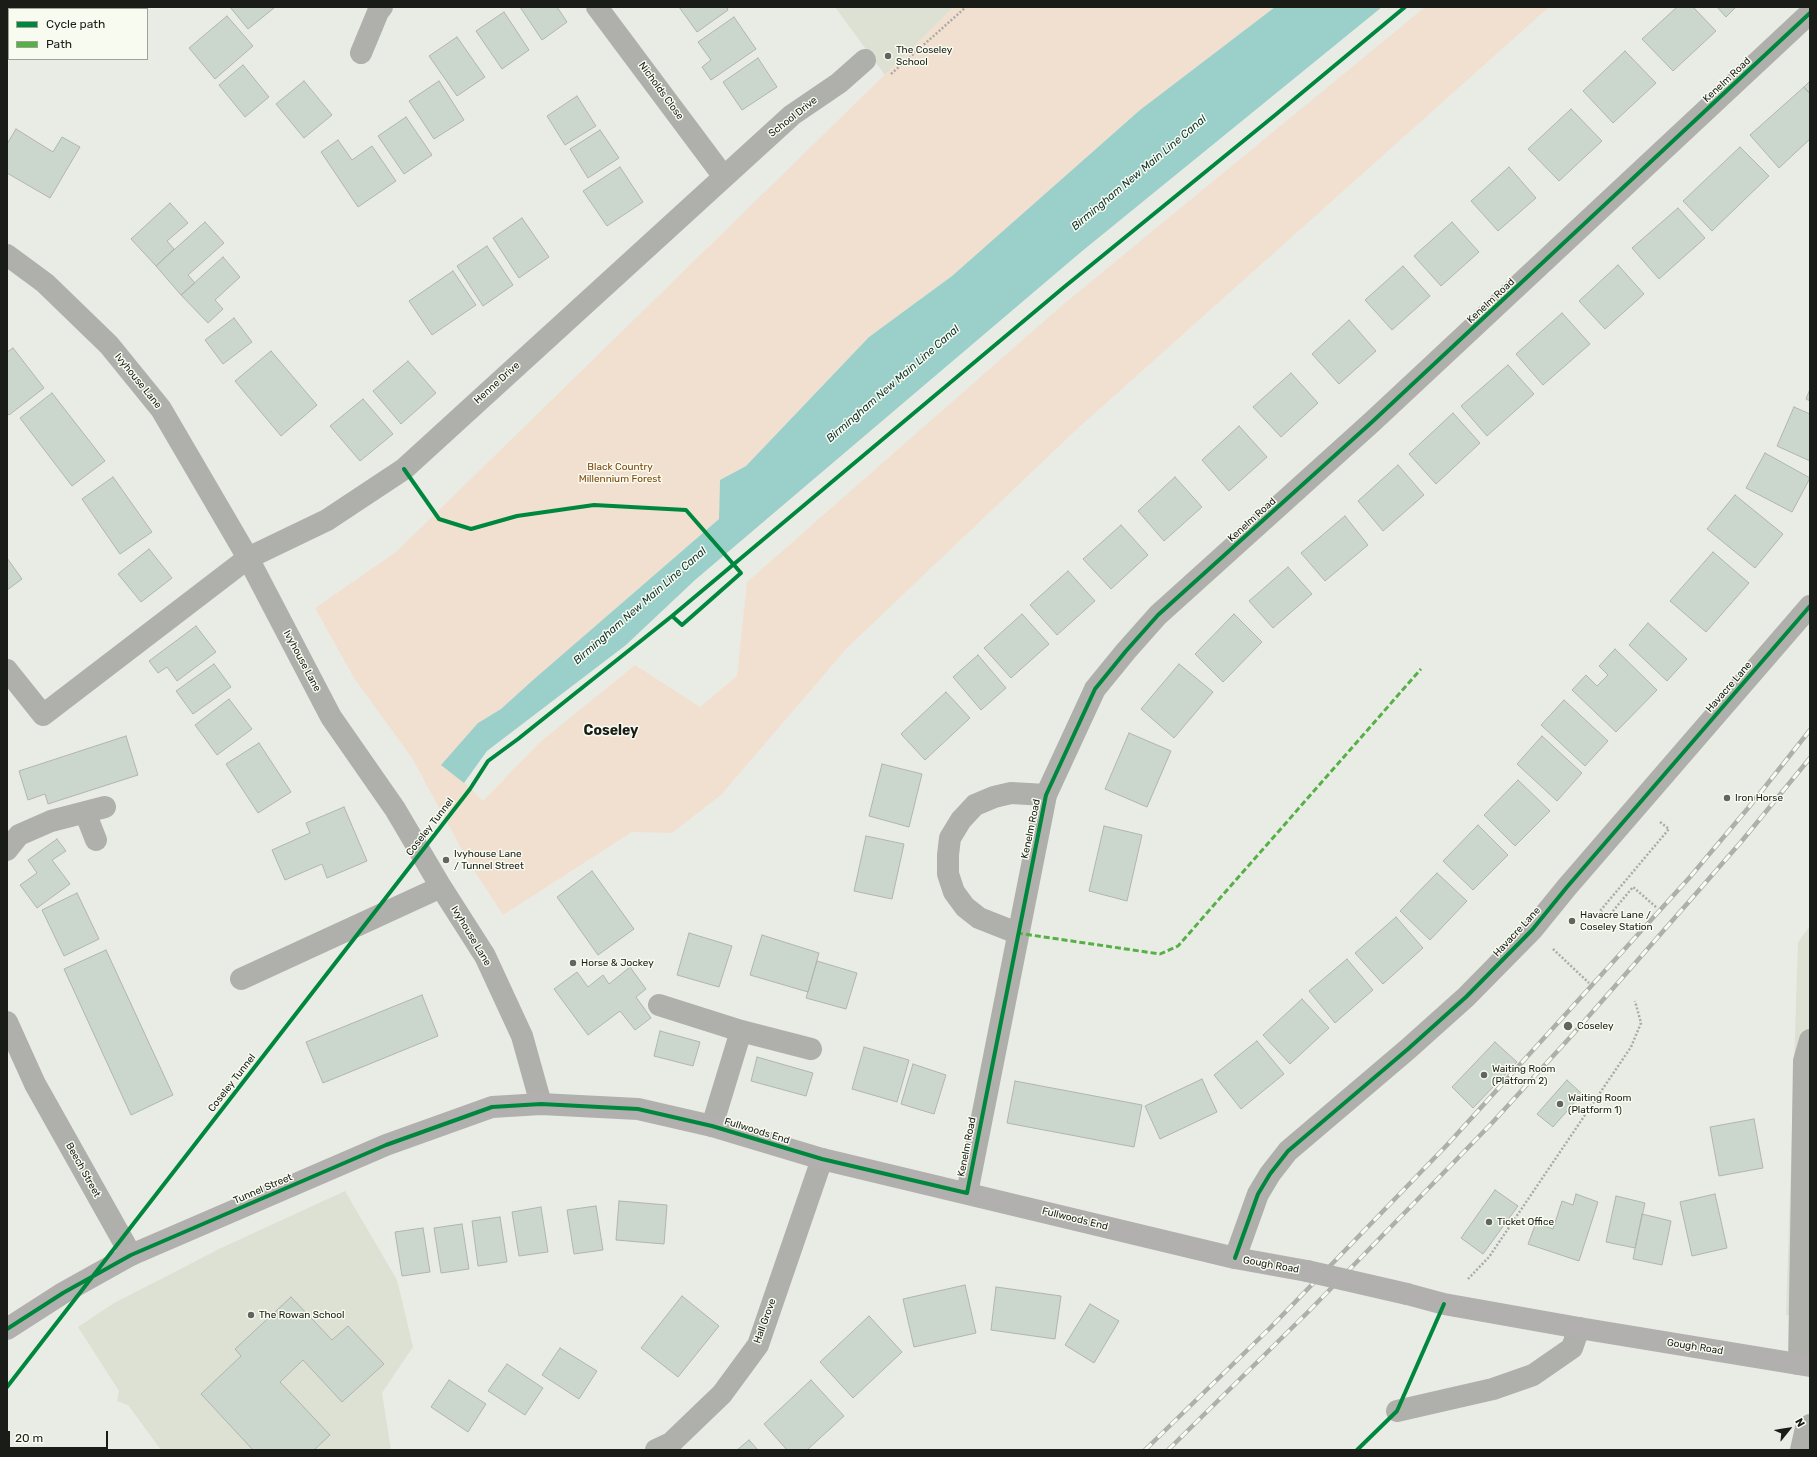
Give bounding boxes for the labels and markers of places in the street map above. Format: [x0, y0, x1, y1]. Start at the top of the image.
place label: The Coseley School [896, 44, 952, 68]
marker: The Coseley School [883, 51, 893, 61]
place label: Iron Horse [1735, 792, 1783, 804]
marker: Iron Horse [1722, 793, 1732, 803]
place label: Ivyhouse Lane / Tunnel Street [454, 848, 524, 872]
marker: Ivyhouse Lane / Tunnel Street [441, 855, 451, 865]
place label: Havacre Lane / Coseley Station [1580, 909, 1653, 932]
marker: Havacre Lane / Coseley Station [1567, 916, 1577, 926]
place label: Horse & Jockey [581, 957, 654, 969]
marker: Horse & Jockey [568, 958, 578, 968]
marker: Coseley [1562, 1020, 1574, 1032]
place label: Coseley [1577, 1020, 1613, 1032]
place label: Waiting Room (Platform 2) [1492, 1063, 1555, 1086]
marker: Waiting Room (Platform 2) [1479, 1070, 1489, 1080]
place label: Waiting Room (Platform 1) [1568, 1092, 1631, 1116]
marker: Waiting Room (Platform 1) [1555, 1099, 1565, 1109]
place label: Ticket Office [1497, 1216, 1554, 1228]
marker: Ticket Office [1484, 1217, 1494, 1227]
place label: The Rowan School [259, 1309, 344, 1321]
marker: The Rowan School [246, 1310, 256, 1320]

